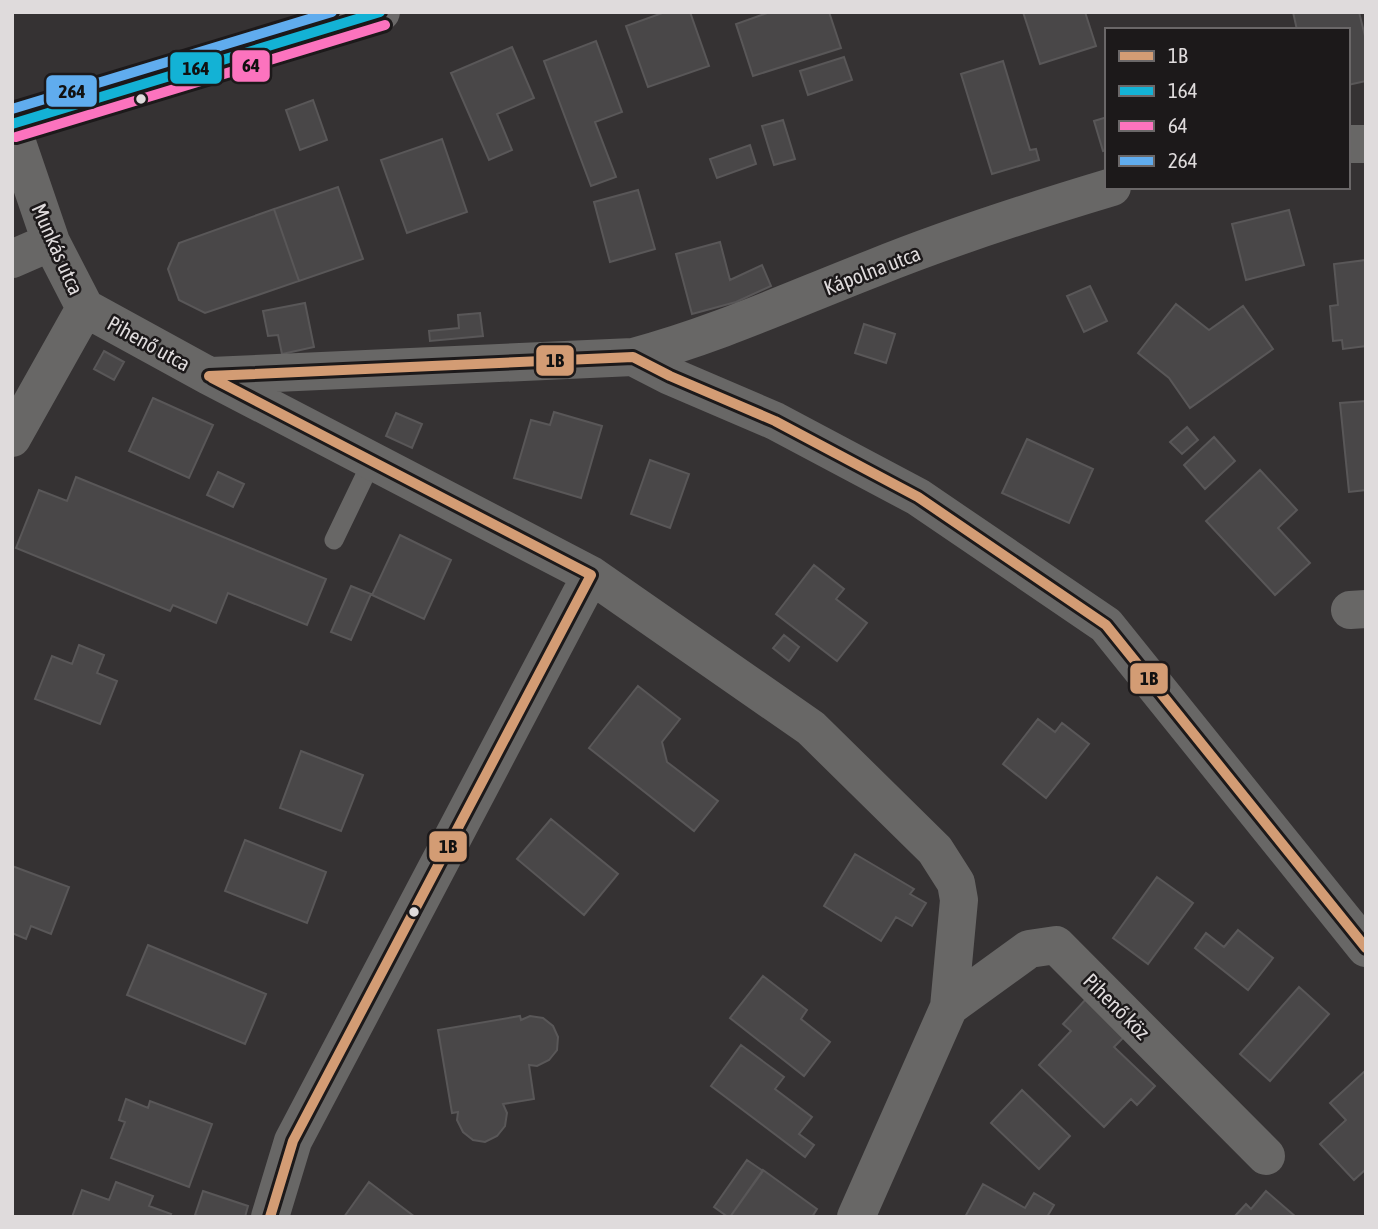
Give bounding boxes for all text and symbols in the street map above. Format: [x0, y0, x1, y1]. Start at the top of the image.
legend [1105, 28, 1350, 189]
text: 1B [1168, 43, 1188, 67]
line badge: 64 [231, 49, 271, 83]
line badge: 164 [169, 51, 223, 85]
text: 64 [242, 54, 260, 76]
text: 164 [183, 57, 209, 79]
line badge: 264 [45, 74, 98, 108]
text: 164 [1168, 78, 1198, 102]
text: 264 [59, 80, 85, 102]
unlabelled marker [134, 92, 148, 106]
text: 64 [1168, 113, 1188, 137]
text: 264 [1168, 148, 1198, 172]
street label: Munkás utca [27, 200, 89, 298]
street label: Kápolna utca [820, 241, 924, 299]
street label: Pihenő utca [103, 310, 195, 376]
line badge: 1B [535, 344, 575, 377]
text: 1B [546, 349, 564, 371]
line badge: 1B [1129, 662, 1169, 695]
text: 1B [1140, 667, 1158, 689]
line badge: 1B [428, 830, 468, 863]
text: 1B [439, 835, 457, 857]
unlabelled marker [407, 905, 421, 919]
street label: Pihenő köz [1079, 968, 1155, 1044]

